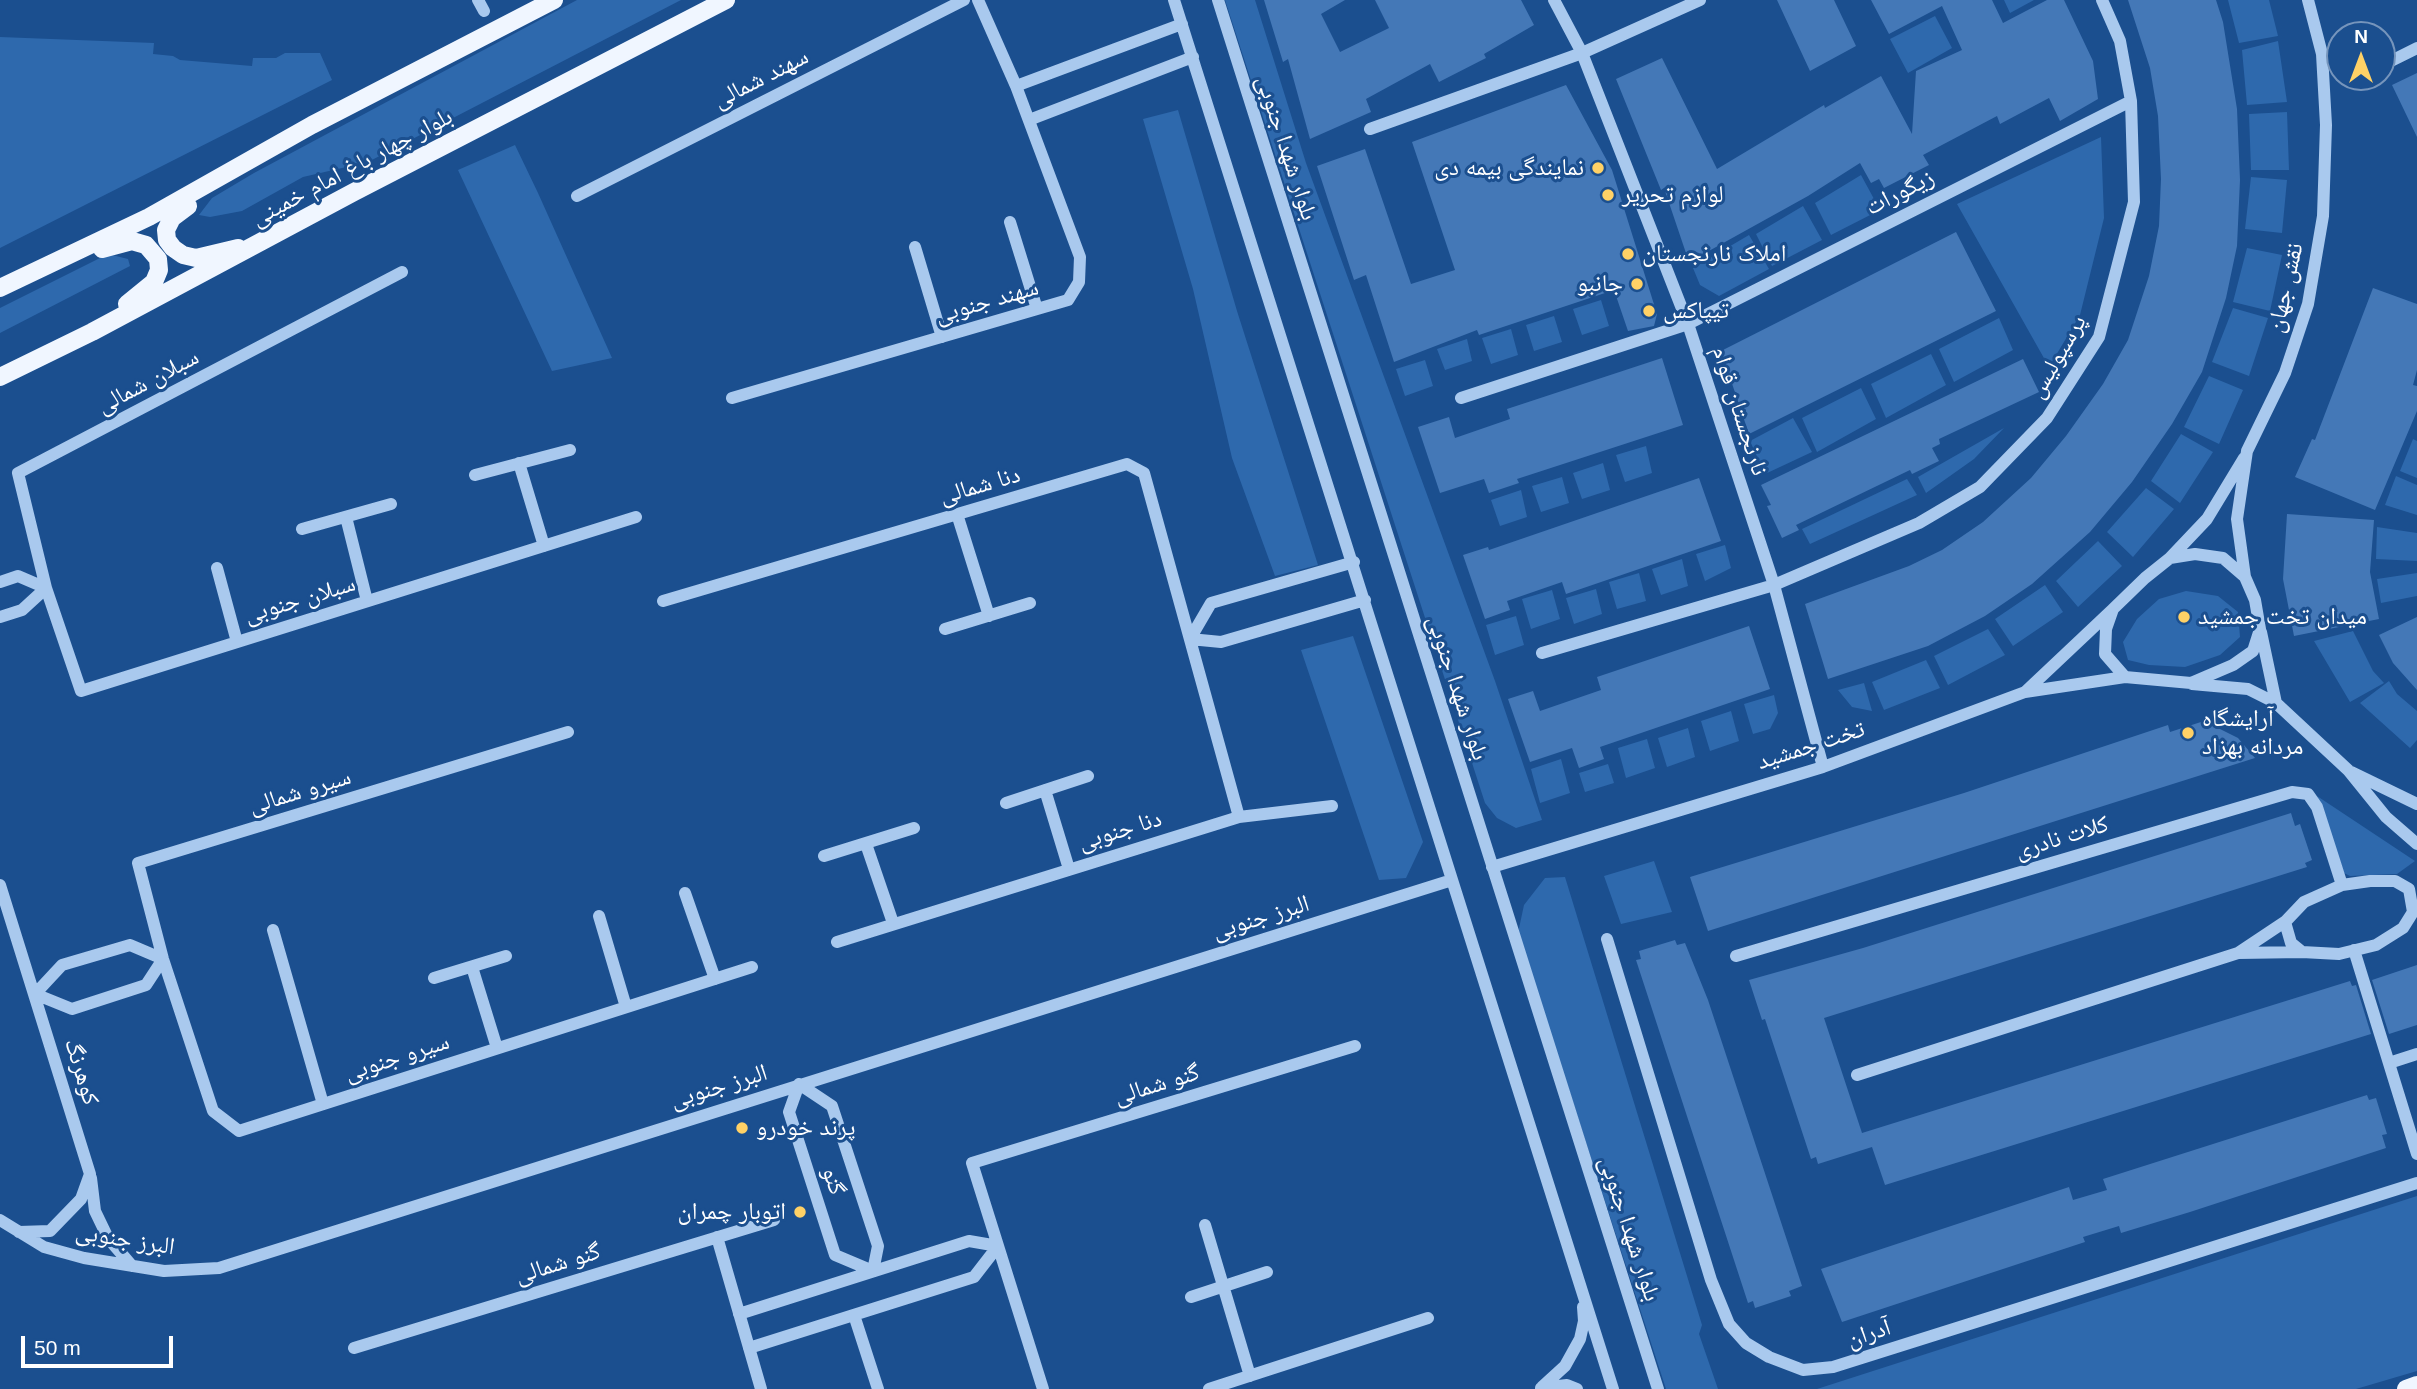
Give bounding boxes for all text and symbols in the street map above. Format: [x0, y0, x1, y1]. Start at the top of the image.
north arrow [2326, 21, 2396, 91]
text: N [2354, 26, 2368, 47]
street label: سهند شمالی [708, 43, 814, 115]
street label: بلوار شهدا جنوبی [1249, 72, 1323, 224]
street label: بلوار چهار باغ امام خمینی [246, 103, 458, 233]
place label: نمایندگی بیمه دی [1434, 154, 1584, 182]
marker: نمایندگی بیمه دی [1590, 160, 1606, 176]
street label: زیگورات [1861, 164, 1939, 222]
place label: لوازم تحریر [1622, 181, 1724, 209]
marker: لوازم تحریر [1600, 187, 1616, 203]
place label: املاک نارنجستان [1642, 240, 1786, 268]
street label: نقش جهان [2262, 240, 2310, 336]
marker: املاک نارنجستان [1620, 246, 1636, 262]
place label: جانبو [1577, 270, 1623, 298]
street label: سهند جنوبی [932, 273, 1042, 331]
marker: جانبو [1629, 276, 1645, 292]
place label: تیپاکس [1663, 297, 1729, 325]
marker: تیپاکس [1641, 303, 1657, 319]
street label: پرسپولیس [2023, 310, 2093, 404]
street label: سبلان شمالی [92, 343, 204, 421]
street label: نارنجستان قوام [1705, 343, 1773, 479]
street label: دنا شمالی [936, 461, 1024, 511]
street label: سبلان جنوبی [241, 569, 359, 631]
place label: میدان تخت جمشید [2198, 603, 2367, 631]
marker: میدان تخت جمشید [2176, 609, 2192, 625]
street label: بلوار شهدا جنوبی [1420, 612, 1494, 764]
place label: آرایشگاه مردانه بهزاد [2202, 705, 2303, 761]
street label: تخت جمشید [1753, 715, 1869, 777]
marker: آرایشگاه مردانه بهزاد [2180, 725, 2196, 741]
street label: سیرو شمالی [245, 763, 355, 821]
street label: دنا جنوبی [1075, 805, 1165, 857]
street label: کلات نادری [2012, 810, 2112, 866]
street label: البرز جنوبی [1209, 890, 1313, 946]
street label: سیرو جنوبی [341, 1028, 453, 1088]
street label: کوهرنگ [57, 1035, 105, 1109]
street label: گنو شمالی [1111, 1058, 1203, 1112]
street label: البرز جنوبی [667, 1059, 771, 1115]
place label: پرند خودرو [756, 1114, 855, 1142]
marker: پرند خودرو [734, 1120, 750, 1136]
street label: بلوار شهدا جنوبی [1592, 1153, 1666, 1305]
street label: گنو [815, 1163, 851, 1199]
place label: اتوبار چمران [678, 1198, 786, 1226]
marker: اتوبار چمران [792, 1204, 808, 1220]
street label: البرز جنوبی [73, 1218, 177, 1262]
street label: گنو شمالی [512, 1237, 604, 1291]
street label: آدران [1843, 1313, 1895, 1355]
scale bar [24, 1322, 177, 1366]
text: 50 m [34, 1336, 81, 1359]

